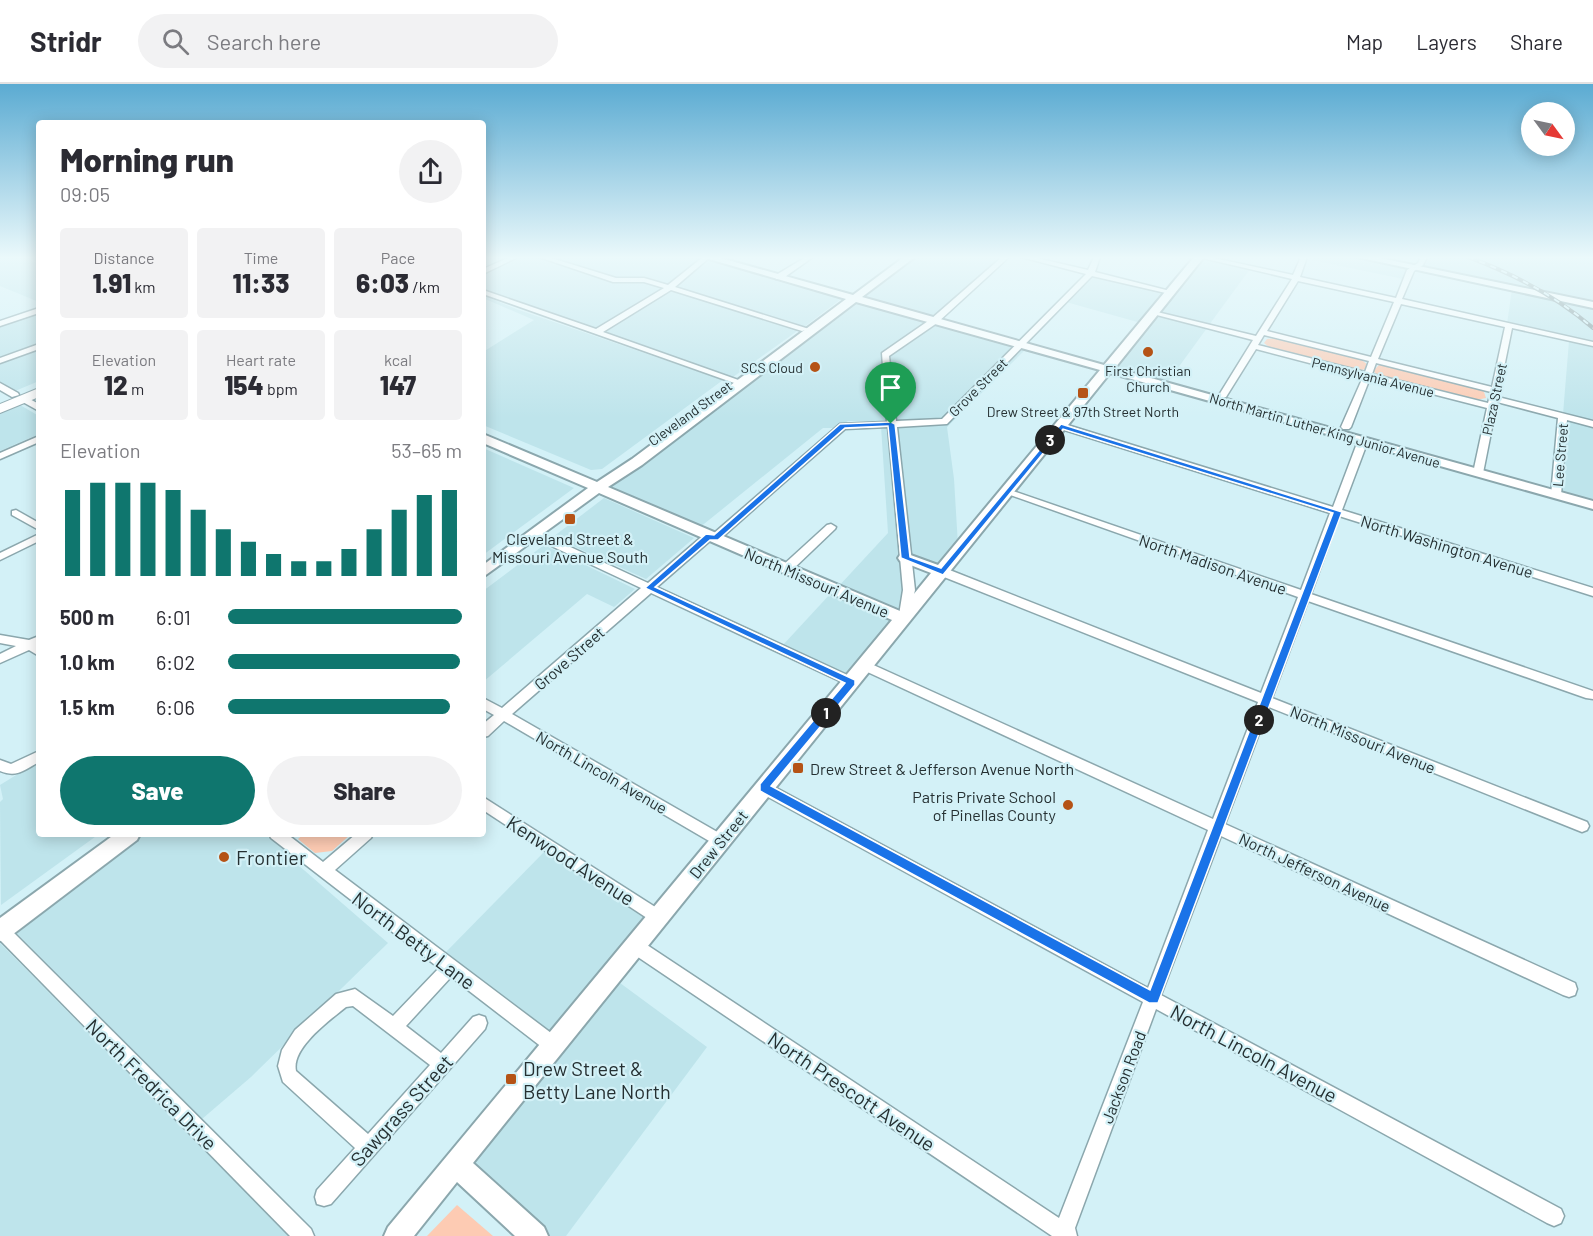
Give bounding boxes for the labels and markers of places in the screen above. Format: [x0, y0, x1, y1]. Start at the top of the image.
marker: First Christian Church [1141, 345, 1155, 359]
place label: SCS Cloud [741, 359, 803, 376]
marker: SCS Cloud [808, 360, 822, 374]
pin [865, 362, 916, 424]
place label: First Christian Church [1105, 362, 1191, 395]
marker: Drew Street & 97th Street North [1076, 386, 1090, 400]
place label: Drew Street & 97th Street North [987, 403, 1179, 420]
pin: 3 [1035, 425, 1065, 455]
marker: Cleveland Street & Missouri Avenue South [563, 512, 577, 526]
place label: Cleveland Street & Missouri Avenue South [492, 529, 648, 566]
pin: 1 [811, 698, 841, 728]
pin: 2 [1244, 705, 1274, 735]
place label: Drew Street & Jefferson Avenue North [810, 759, 1074, 778]
marker: Drew Street & Jefferson Avenue North [791, 761, 805, 775]
place label: Patris Private School of Pinellas County [912, 787, 1057, 824]
marker: Patris Private School of Pinellas County [1061, 798, 1075, 812]
place label: Frontier [236, 845, 306, 869]
marker: Frontier [217, 850, 231, 864]
place label: Drew Street & Betty Lane North [523, 1056, 671, 1103]
marker: Drew Street & Betty Lane North [504, 1072, 518, 1086]

